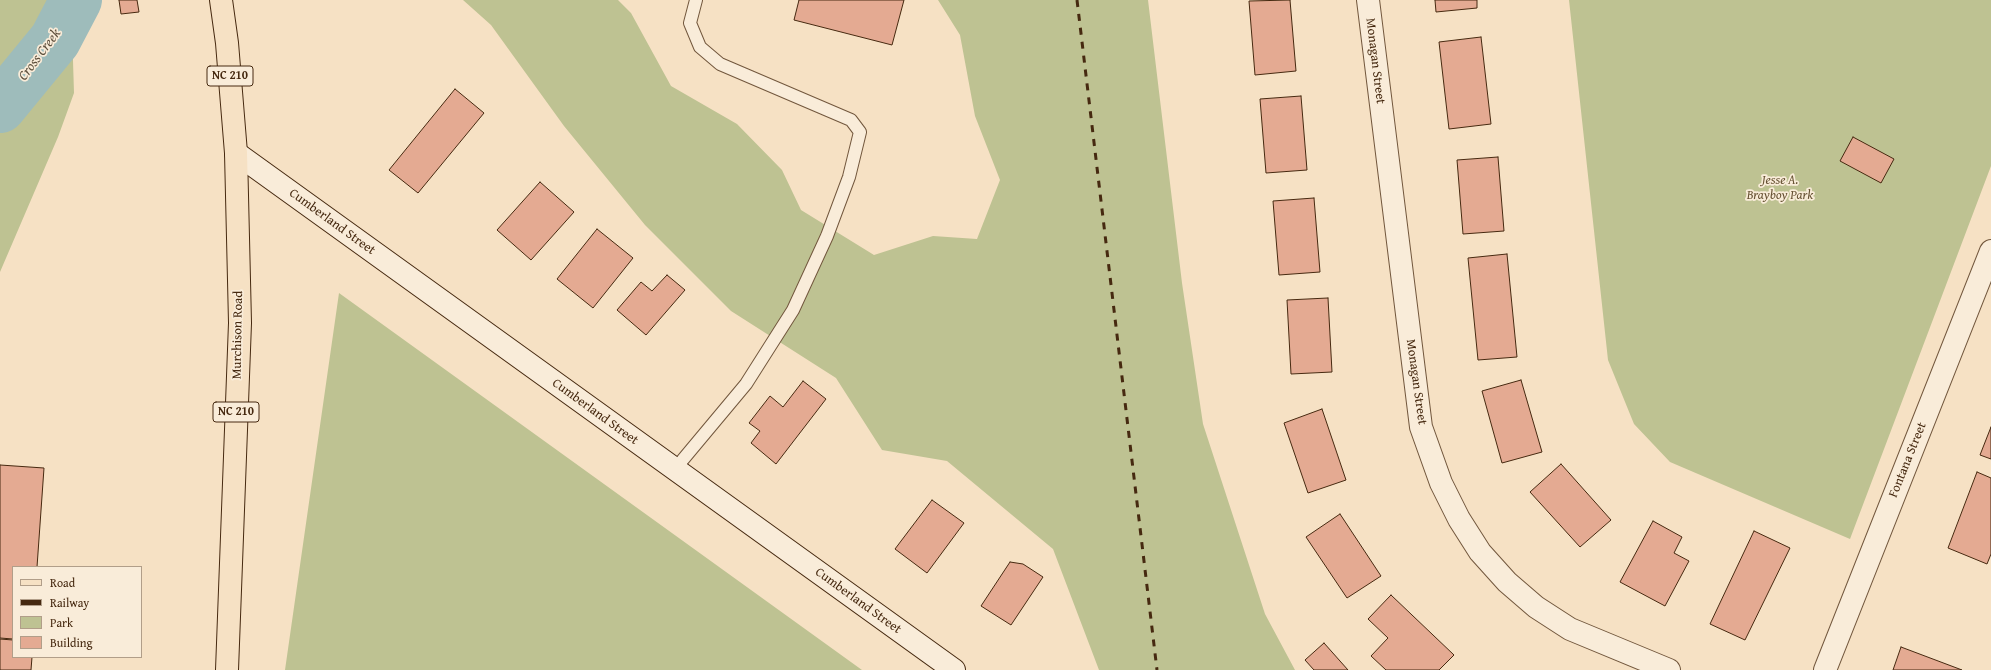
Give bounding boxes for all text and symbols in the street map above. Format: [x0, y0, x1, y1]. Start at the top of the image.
street label: Monagan Street [1362, 17, 1388, 105]
water label: Cross Creek [15, 26, 65, 84]
road number: NC 210 [207, 66, 253, 86]
park label: Jesse A. Brayboy Park [1747, 173, 1813, 204]
street label: Cumberland Street [286, 186, 378, 258]
street label: Murchison Road [229, 291, 247, 379]
street label: Monagan Street [1402, 338, 1430, 426]
street label: Cumberland Street [549, 376, 641, 448]
road number: NC 210 [213, 402, 259, 422]
street label: Fontana Street [1886, 420, 1930, 500]
street label: Cumberland Street [812, 565, 904, 637]
legend [12, 566, 142, 658]
text: Road [50, 574, 75, 591]
text: Railway [50, 594, 89, 611]
text: Park [50, 614, 73, 631]
text: Building [50, 634, 93, 651]

